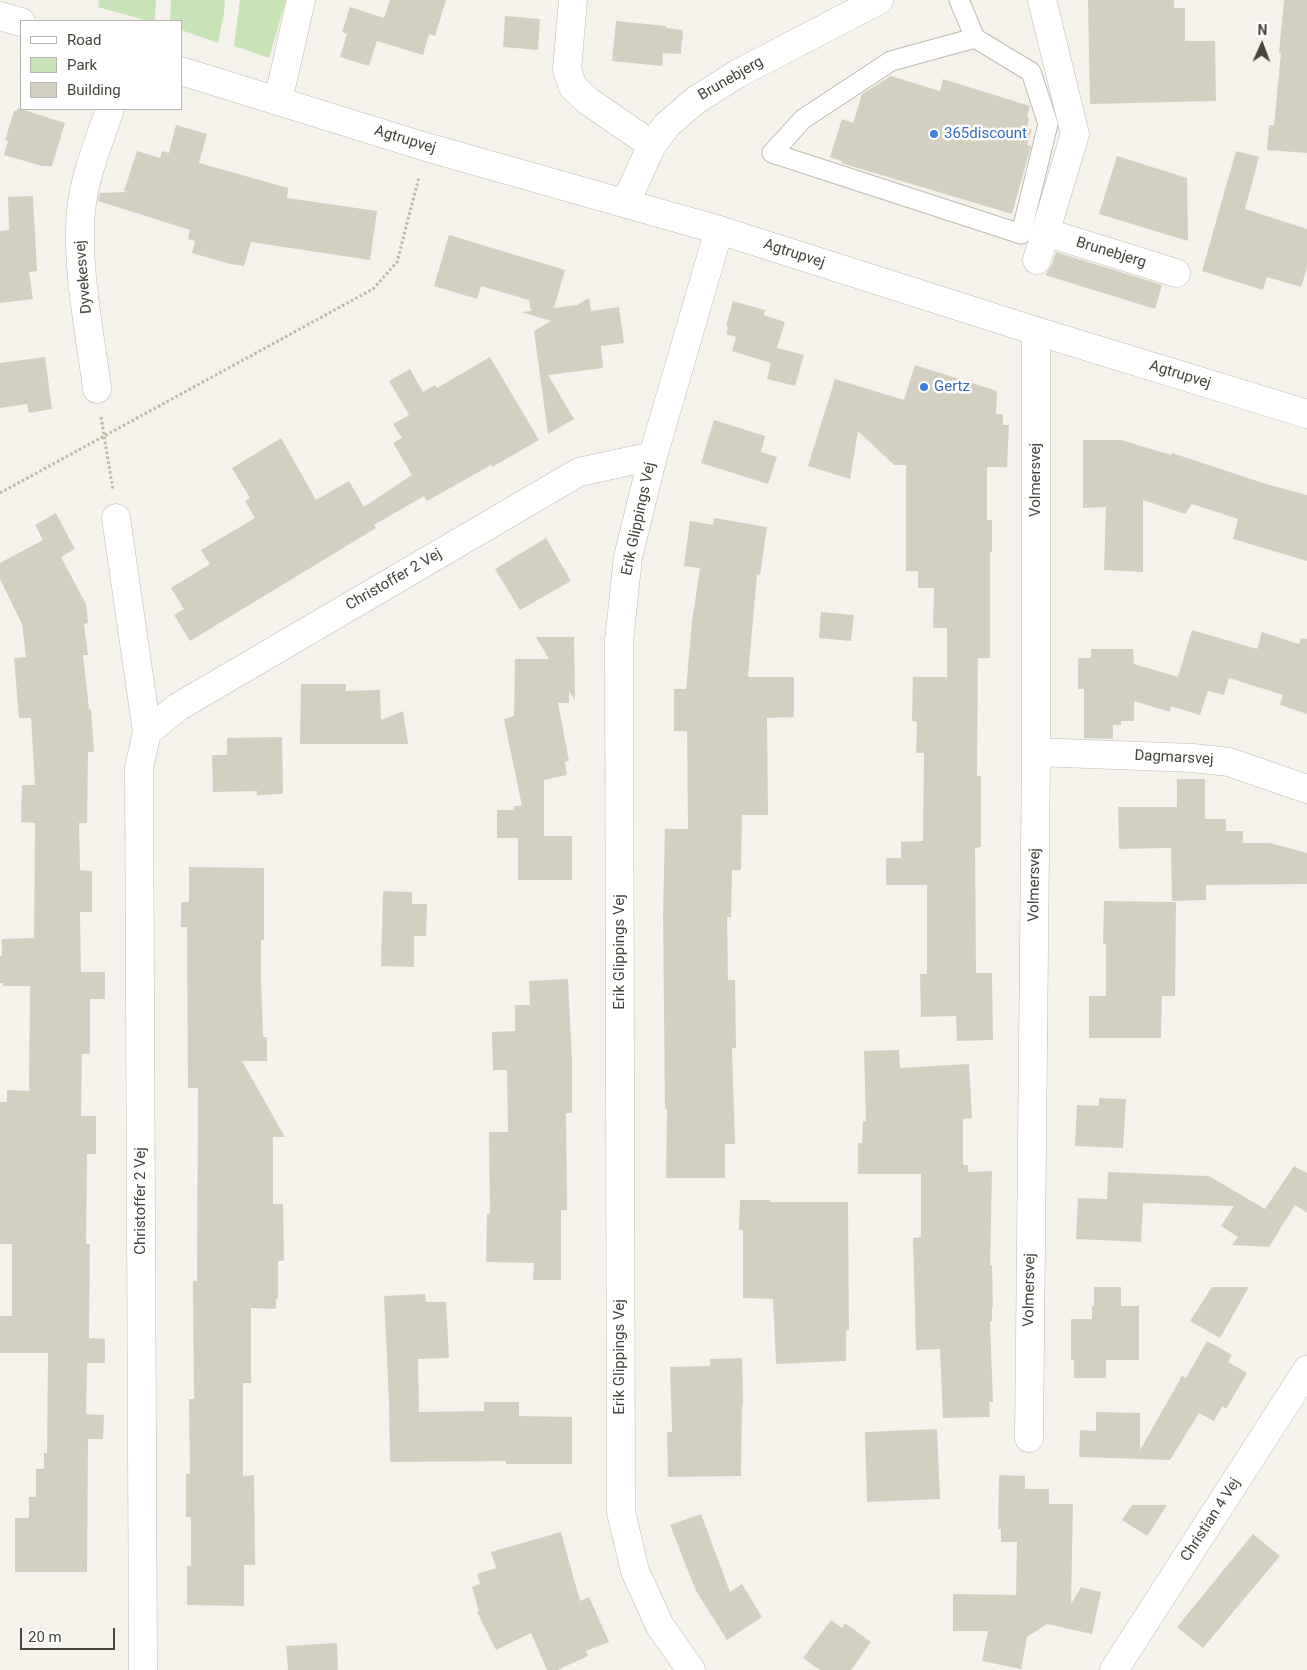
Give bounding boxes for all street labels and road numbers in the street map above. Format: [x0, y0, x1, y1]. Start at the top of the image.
street label: Brunebjerg [695, 53, 767, 105]
street label: Agtrupvej [372, 122, 438, 158]
street label: Brunebjerg [1074, 234, 1148, 272]
street label: Agtrupvej [761, 236, 827, 272]
street label: Dyvekesvej [72, 239, 96, 315]
street label: Agtrupvej [1147, 357, 1213, 393]
street label: Volmersvej [1027, 443, 1045, 517]
street label: Erik Glippings Vej [618, 461, 660, 577]
street label: Christoffer 2 Vej [343, 545, 445, 615]
street label: Dagmarsvej [1134, 747, 1214, 769]
street label: Volmersvej [1025, 848, 1045, 922]
street label: Erik Glippings Vej [611, 894, 629, 1010]
street label: Christoffer 2 Vej [132, 1147, 150, 1255]
street label: Volmersvej [1020, 1253, 1040, 1327]
street label: Erik Glippings Vej [611, 1299, 629, 1415]
street label: Christian 4 Vej [1177, 1475, 1245, 1565]

